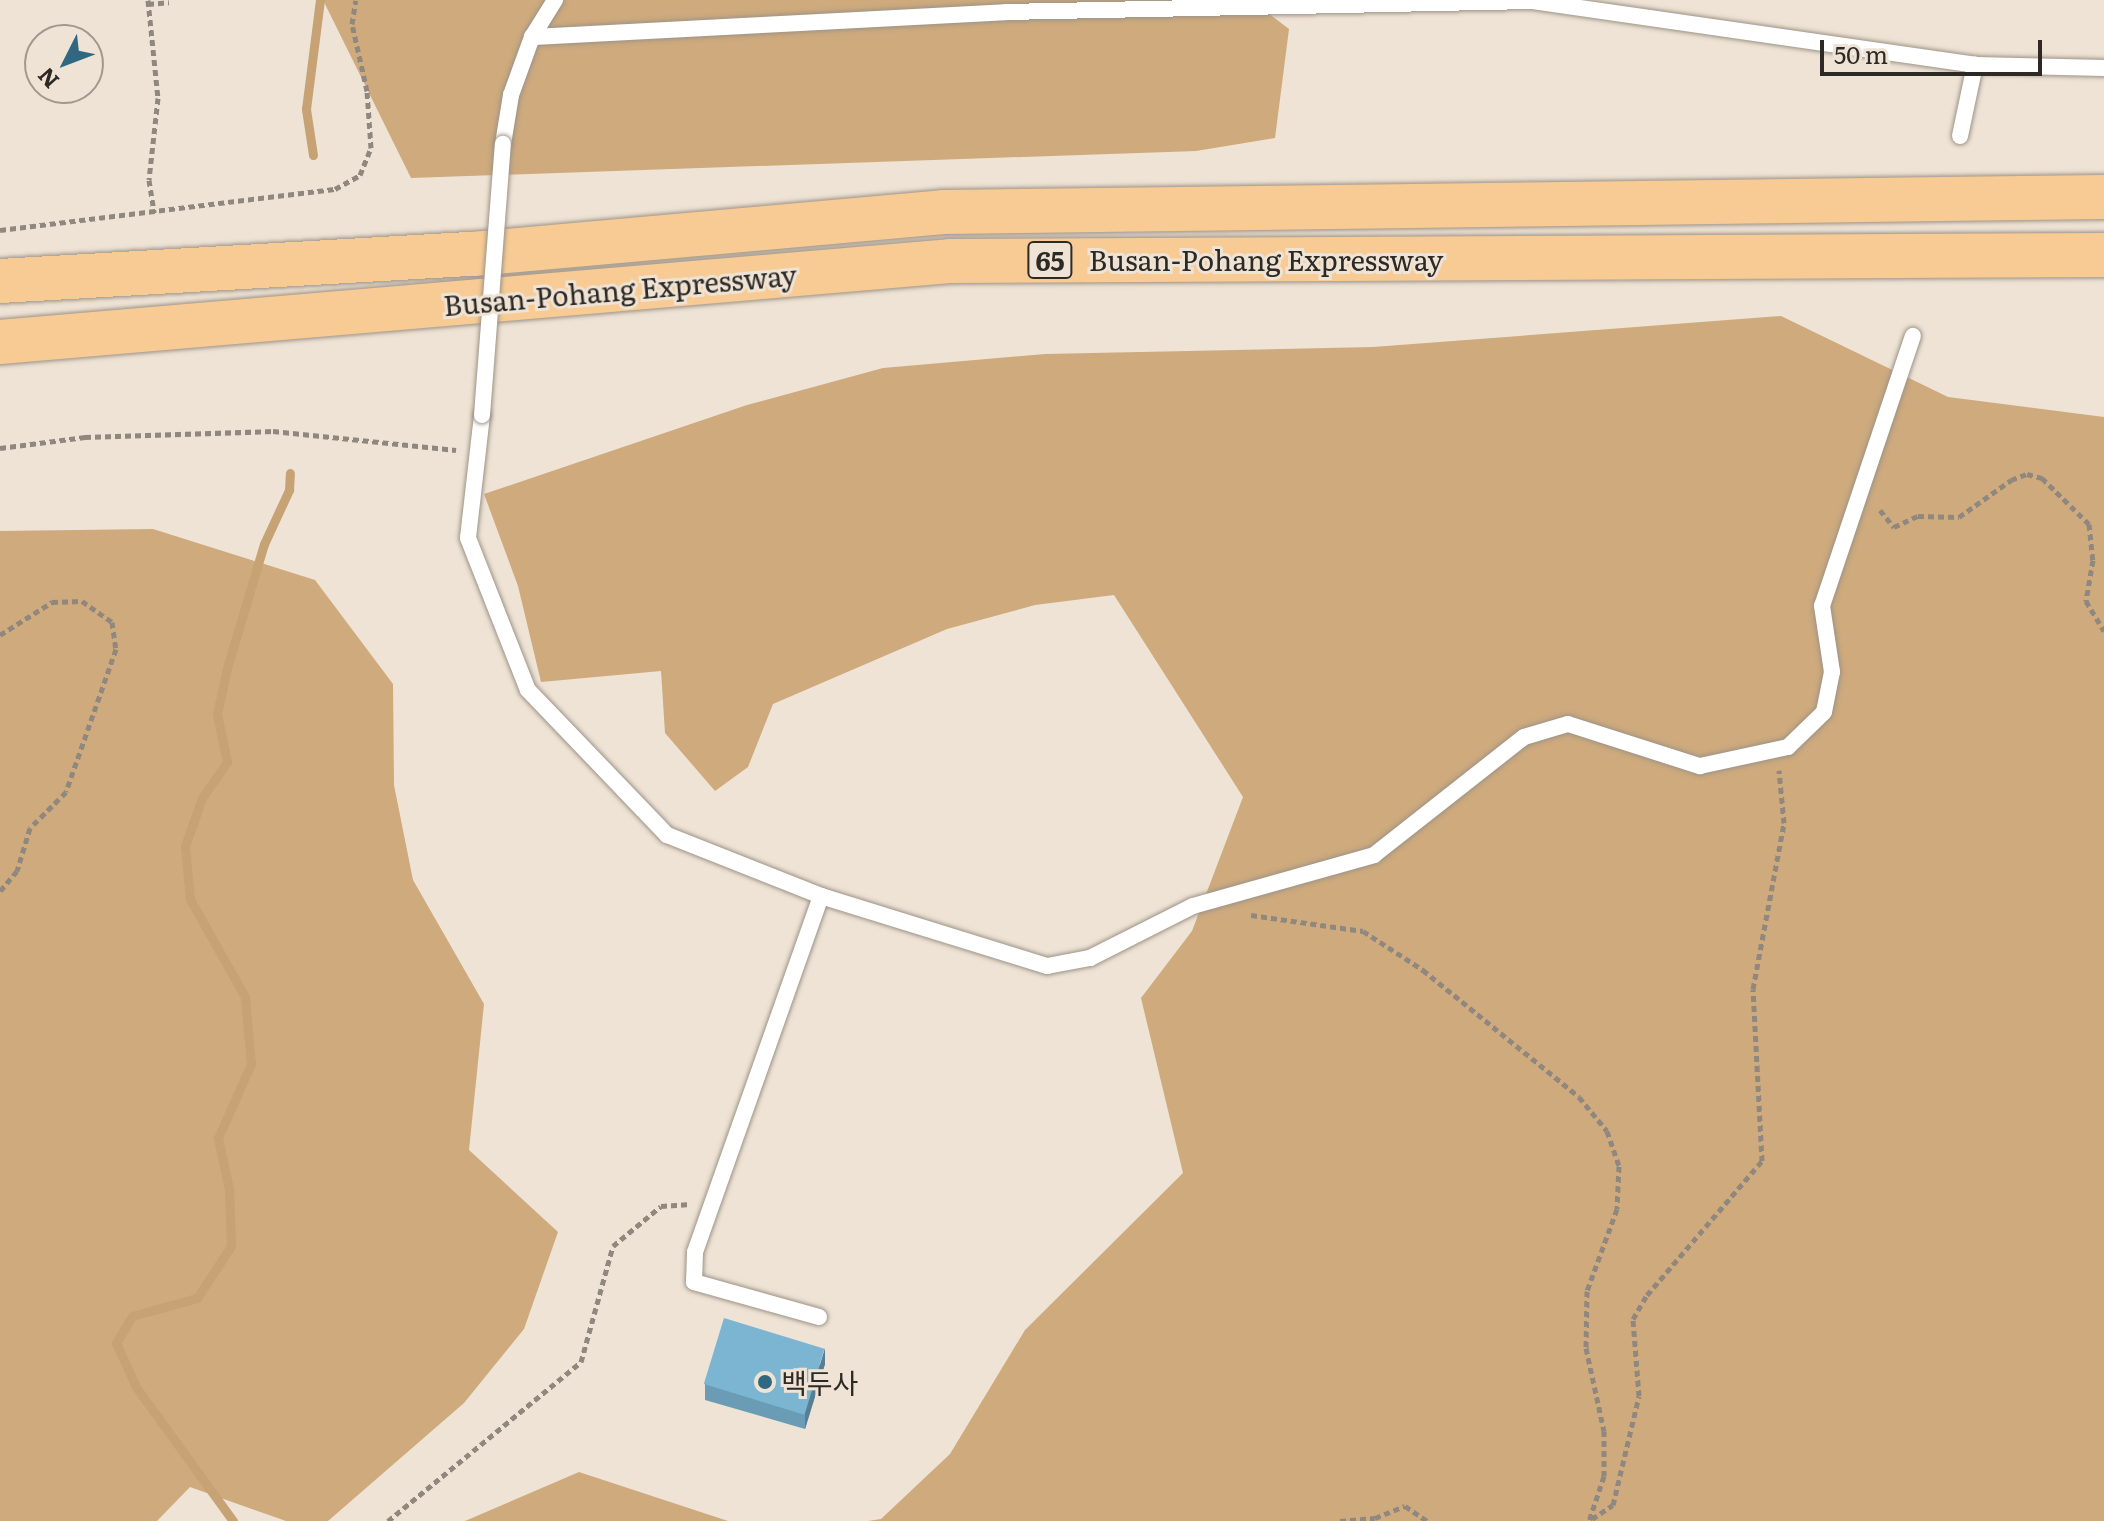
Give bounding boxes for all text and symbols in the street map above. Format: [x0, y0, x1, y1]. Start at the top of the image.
north arrow [24, 24, 104, 104]
scale bar [1824, 24, 2046, 74]
text: 50 m [1834, 36, 1888, 71]
text: N [29, 61, 66, 97]
road number: 65 [1026, 238, 1074, 282]
street label: Busan-Pohang Expressway [1089, 242, 1443, 276]
street label: Busan-Pohang Expressway [442, 257, 798, 321]
place label: 백두사 [781, 1365, 858, 1399]
marker: 백두사 [756, 1373, 774, 1391]

